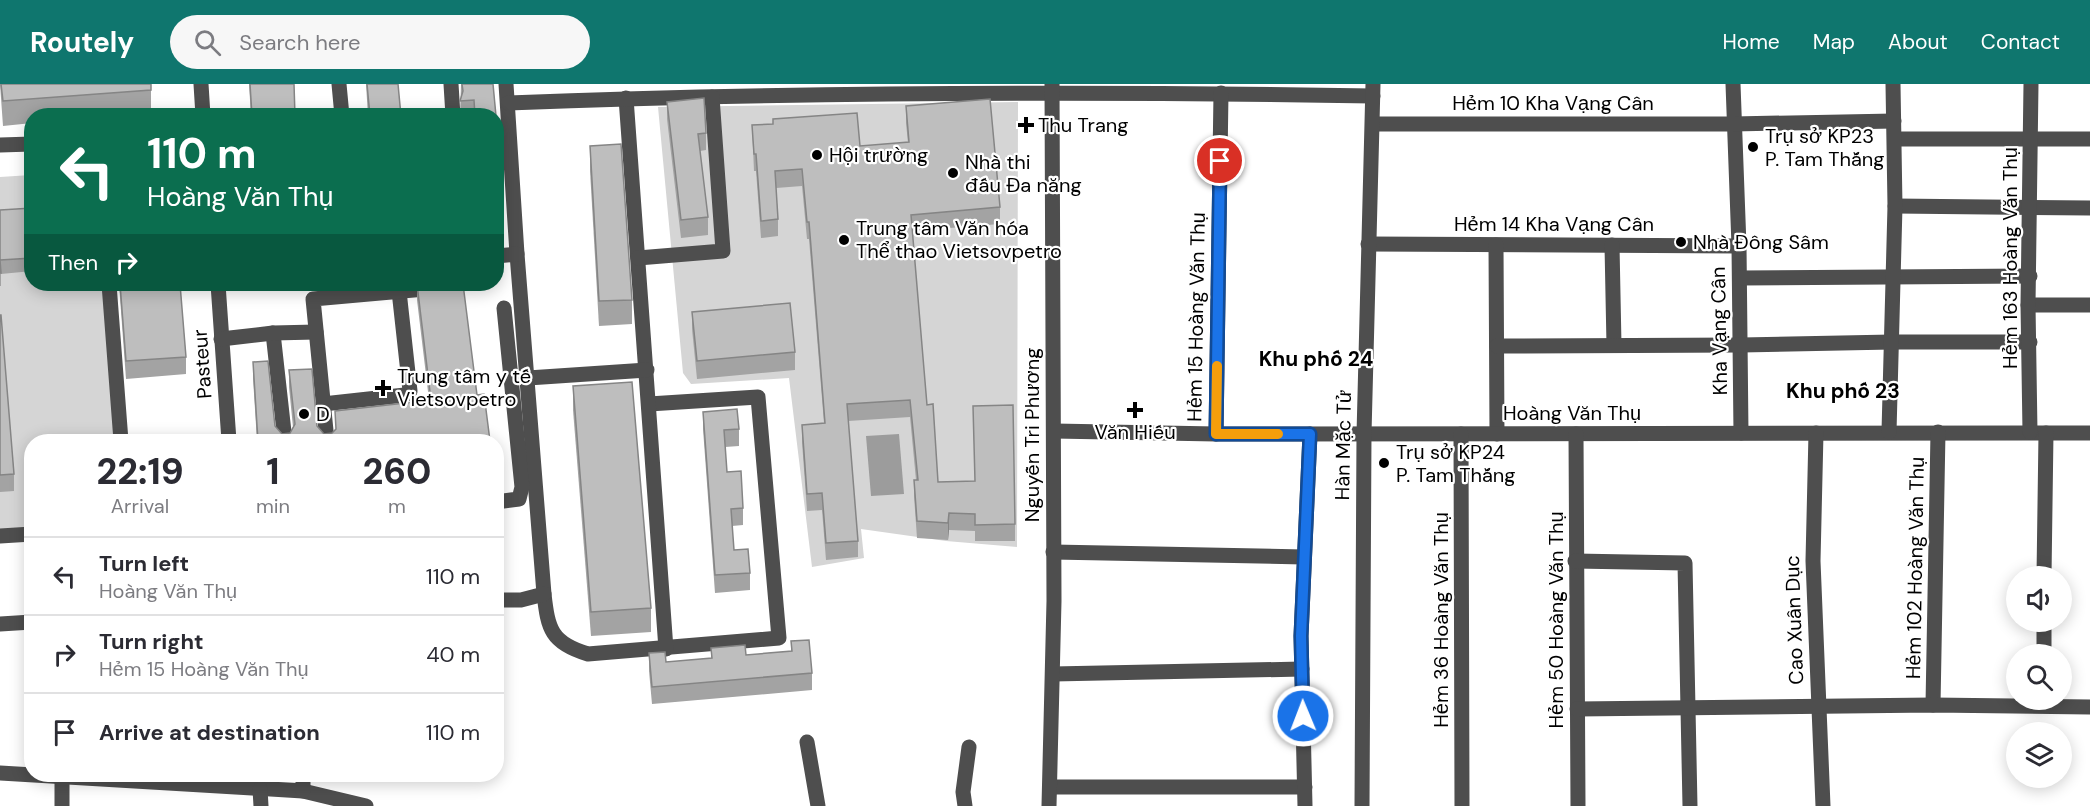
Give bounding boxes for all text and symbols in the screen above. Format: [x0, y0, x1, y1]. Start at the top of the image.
search box [170, 15, 590, 69]
text: Routely [30, 24, 134, 61]
icon: search [191, 26, 224, 59]
text: Search here [239, 28, 361, 57]
text: Home [1722, 28, 1780, 56]
text: Map [1813, 28, 1855, 56]
text: About [1888, 28, 1948, 56]
text: Contact [1981, 28, 2060, 56]
street label: Hẻm 10 Kha Vạng Cân [1452, 90, 1654, 116]
place label: Thu Trang [1038, 112, 1129, 138]
marker: Thu Trang [1019, 118, 1033, 132]
place label: Trụ sở KP23 P. Tam Thắng [1765, 123, 1884, 172]
text: 110 m [147, 126, 257, 181]
icon: left [48, 132, 126, 210]
pin [1194, 135, 1245, 186]
marker: Trụ sở KP23 P. Tam Thắng [1746, 140, 1760, 154]
place label: Hội trường [829, 142, 928, 168]
icon: arrive [1203, 144, 1236, 177]
street label: Hẻm 163 Hoàng Văn Thụ [1997, 147, 2023, 369]
marker: Hội trường [810, 148, 824, 162]
place label: Nhà thi đấu Đa năng [965, 149, 1082, 198]
marker: Nhà thi đấu Đa năng [946, 166, 960, 180]
text: Hoàng Văn Thụ [147, 179, 333, 214]
street label: Hẻm 14 Kha Vạng Cân [1454, 211, 1654, 237]
street label: Hẻm 15 Hoàng Văn Thụ [1181, 212, 1211, 422]
place label: Trung tâm Văn hóa Thể thao Vietsovpetro [856, 215, 1062, 264]
place label: Nhà Đông Sâm [1693, 229, 1829, 255]
marker: Trung tâm Văn hóa Thể thao Vietsovpetro [837, 233, 851, 247]
marker: Nhà Đông Sâm [1674, 235, 1688, 249]
icon: right [110, 246, 143, 279]
text: Then [48, 248, 98, 277]
street label: Kha Vạng Cân [1705, 267, 1733, 395]
street label: Pasteur [187, 328, 217, 400]
district label: Khu phố 24 [1259, 345, 1373, 373]
street label: Nguyễn Tri Phương [1019, 348, 1045, 522]
place label: Trung tâm y tế Vietsovpetro [397, 363, 531, 412]
district label: Khu phố 23 [1786, 377, 1900, 405]
marker: Trung tâm y tế Vietsovpetro [374, 379, 392, 397]
street label: Hàn Mặc Tử [1329, 389, 1357, 501]
street label: Hoàng Văn Thụ [1503, 400, 1641, 426]
place label: D [316, 401, 330, 427]
marker: Văn Hiếu [1128, 403, 1142, 417]
marker: D [297, 407, 311, 421]
place label: Văn Hiếu [1094, 419, 1176, 445]
place label: Trụ sở KP24 P. Tam Thắng [1396, 439, 1515, 488]
text: 22:19 [96, 448, 184, 495]
text: 1 [266, 448, 280, 495]
text: 260 [362, 448, 432, 495]
marker: Trụ sở KP24 P. Tam Thắng [1377, 456, 1391, 470]
street label: Hẻm 102 Hoàng Văn Thụ [1900, 457, 1930, 679]
text: Arrival [111, 493, 169, 519]
text: min [256, 493, 290, 519]
text: m [388, 493, 406, 519]
street label: Hẻm 50 Hoàng Văn Thụ [1543, 511, 1569, 729]
street label: Hẻm 36 Hoàng Văn Thụ [1428, 512, 1454, 728]
text: Turn left [99, 549, 189, 578]
street label: Cao Xuân Dục [1779, 555, 1809, 685]
icon: left [48, 560, 81, 593]
text: 110 m [426, 562, 480, 591]
map controls [2006, 566, 2072, 788]
button: sound [2006, 566, 2072, 632]
text: Hoàng Văn Thụ [99, 578, 237, 604]
text: Turn right [99, 627, 204, 656]
icon: right [48, 638, 81, 671]
text: 40 m [426, 640, 480, 669]
button: search [2006, 644, 2072, 710]
text: Hẻm 15 Hoàng Văn Thụ [99, 656, 309, 682]
position arrow [1271, 684, 1335, 748]
icon: arrive [48, 716, 81, 749]
text: Arrive at destination [99, 718, 320, 747]
text: 110 m [426, 718, 480, 747]
button: layers [2006, 722, 2072, 788]

